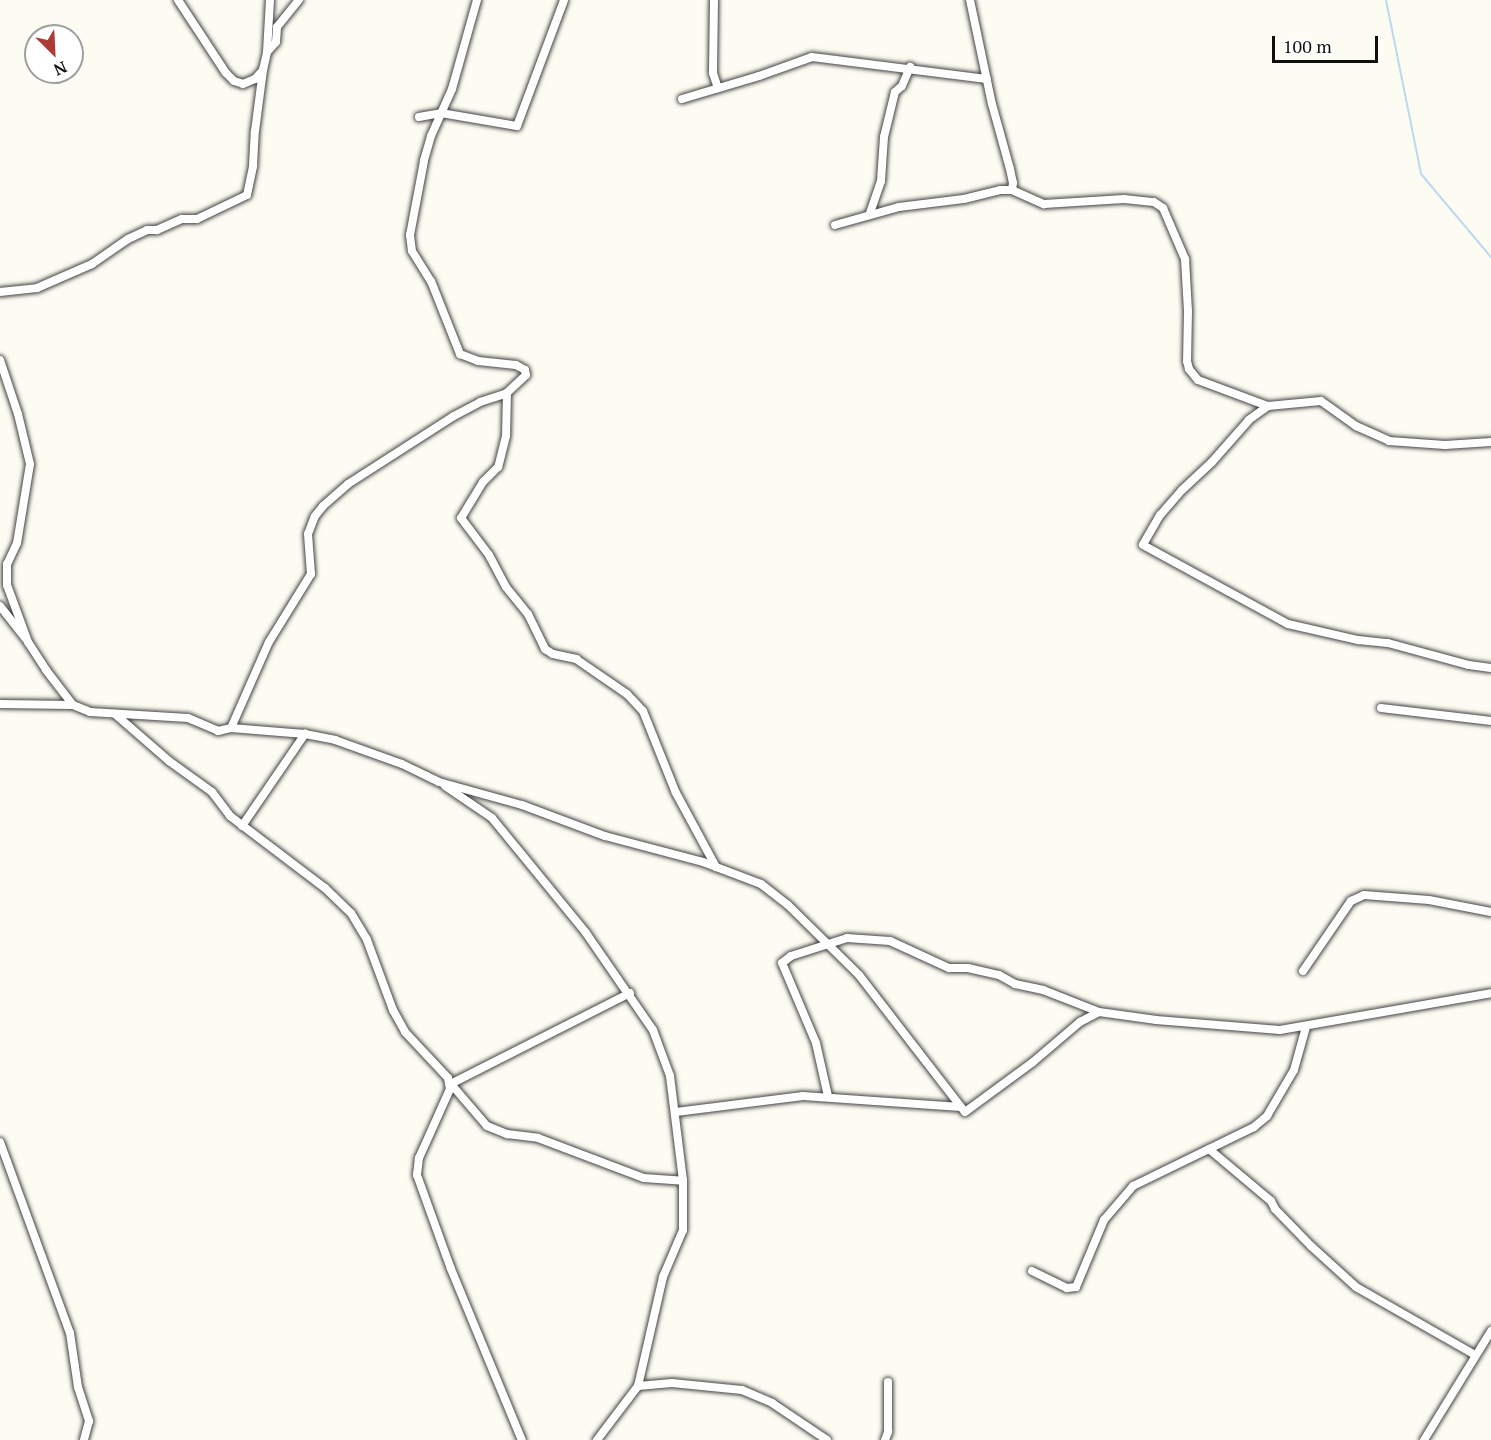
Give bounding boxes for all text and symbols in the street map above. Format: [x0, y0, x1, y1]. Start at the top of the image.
north arrow [24, 24, 84, 84]
scale bar [1275, 24, 1382, 62]
text: 100 m [1283, 34, 1332, 58]
text: N [50, 56, 71, 81]

